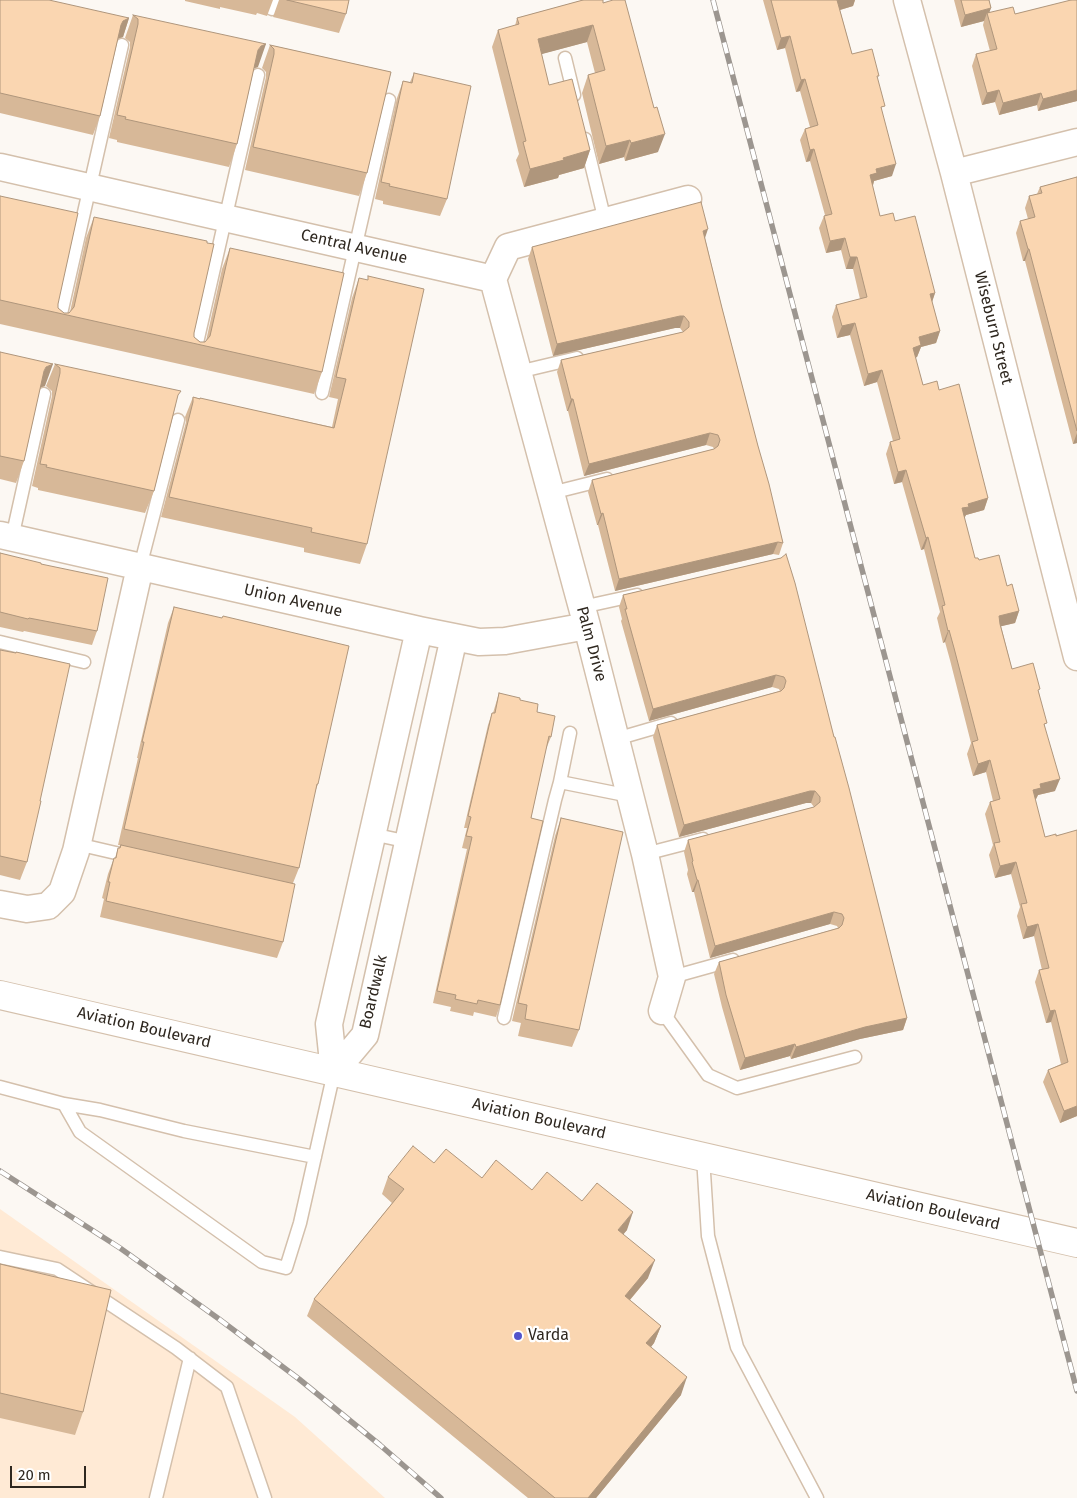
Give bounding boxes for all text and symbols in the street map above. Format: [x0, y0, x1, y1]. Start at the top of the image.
street label: Central Avenue [299, 225, 409, 269]
street label: Wiseburn Street [970, 269, 1016, 387]
street label: Union Avenue [242, 580, 344, 622]
street label: Palm Drive [572, 604, 610, 684]
street label: Boardwalk [356, 953, 392, 1031]
street label: Aviation Boulevard [75, 1003, 213, 1053]
street label: Aviation Boulevard [470, 1094, 608, 1144]
street label: Aviation Boulevard [864, 1185, 1002, 1235]
place label: Varda [528, 1326, 569, 1346]
marker: Varda [512, 1330, 524, 1342]
scale bar [12, 1456, 89, 1488]
text: 20 m [18, 1466, 51, 1484]

